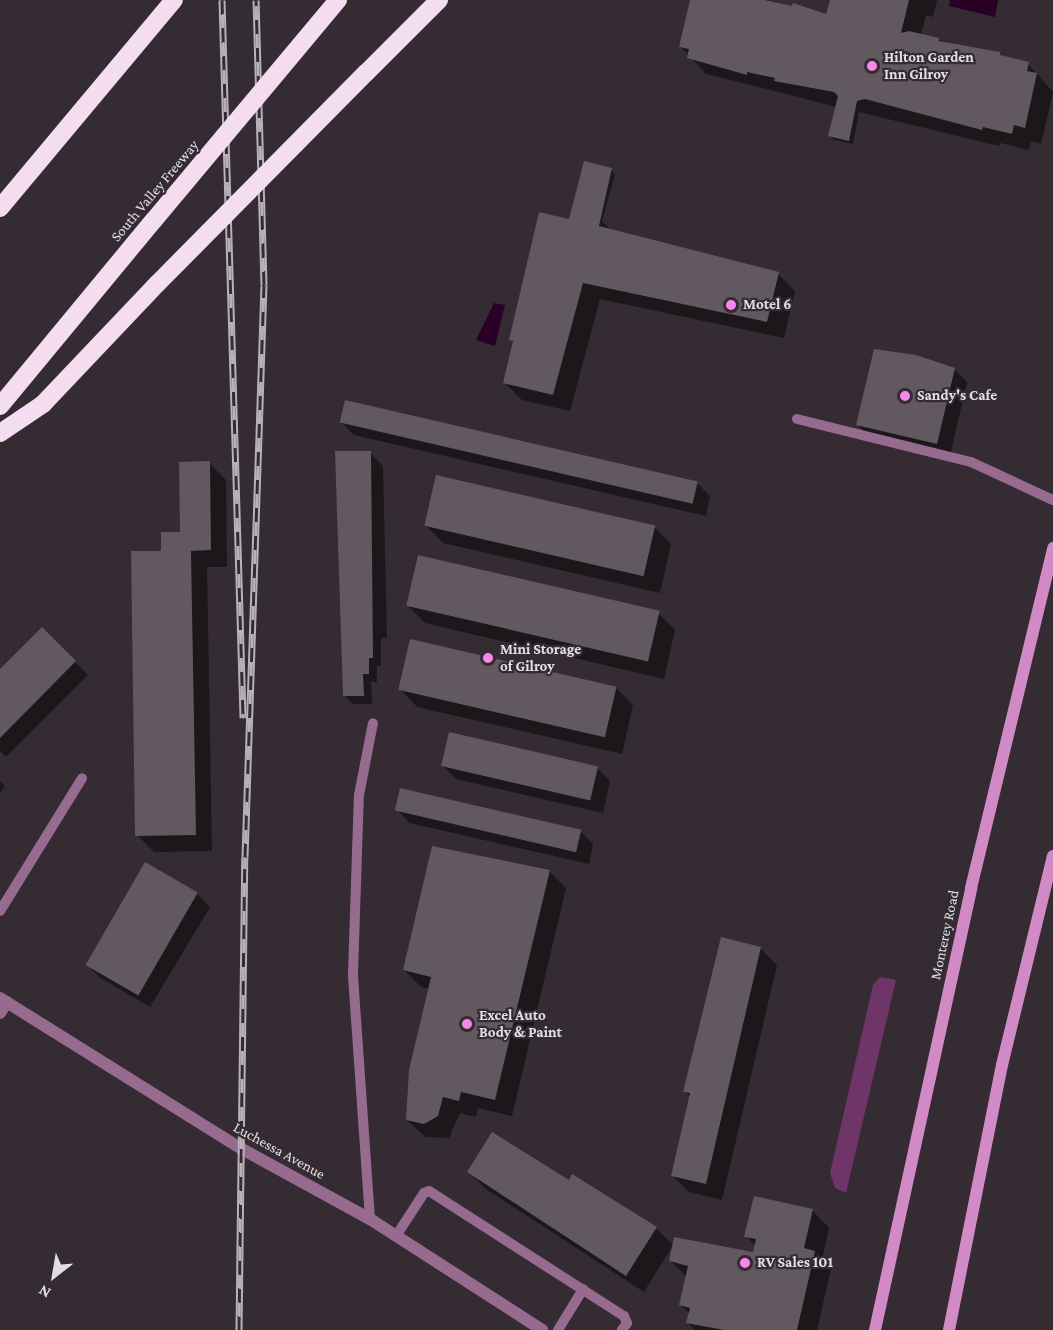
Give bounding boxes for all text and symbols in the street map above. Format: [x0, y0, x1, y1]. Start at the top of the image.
place label: Hilton Garden Inn Gilroy [884, 48, 974, 83]
marker: Hilton Garden Inn Gilroy [865, 59, 879, 73]
street label: South Valley Freeway [107, 136, 203, 246]
place label: Motel 6 [743, 296, 792, 314]
marker: Motel 6 [724, 298, 738, 312]
place label: Sandy's Cafe [917, 387, 997, 405]
marker: Sandy's Cafe [898, 389, 912, 403]
place label: Mini Storage of Gilroy [500, 640, 581, 675]
marker: Mini Storage of Gilroy [481, 651, 495, 665]
street label: Monterey Road [927, 889, 963, 981]
place label: Excel Auto Body & Paint [479, 1006, 562, 1041]
marker: Excel Auto Body & Paint [460, 1017, 474, 1031]
street label: Luchessa Avenue [230, 1118, 328, 1184]
north arrow [24, 1246, 84, 1306]
place label: RV Sales 101 [757, 1254, 833, 1272]
marker: RV Sales 101 [738, 1256, 752, 1270]
text: N [35, 1282, 54, 1302]

